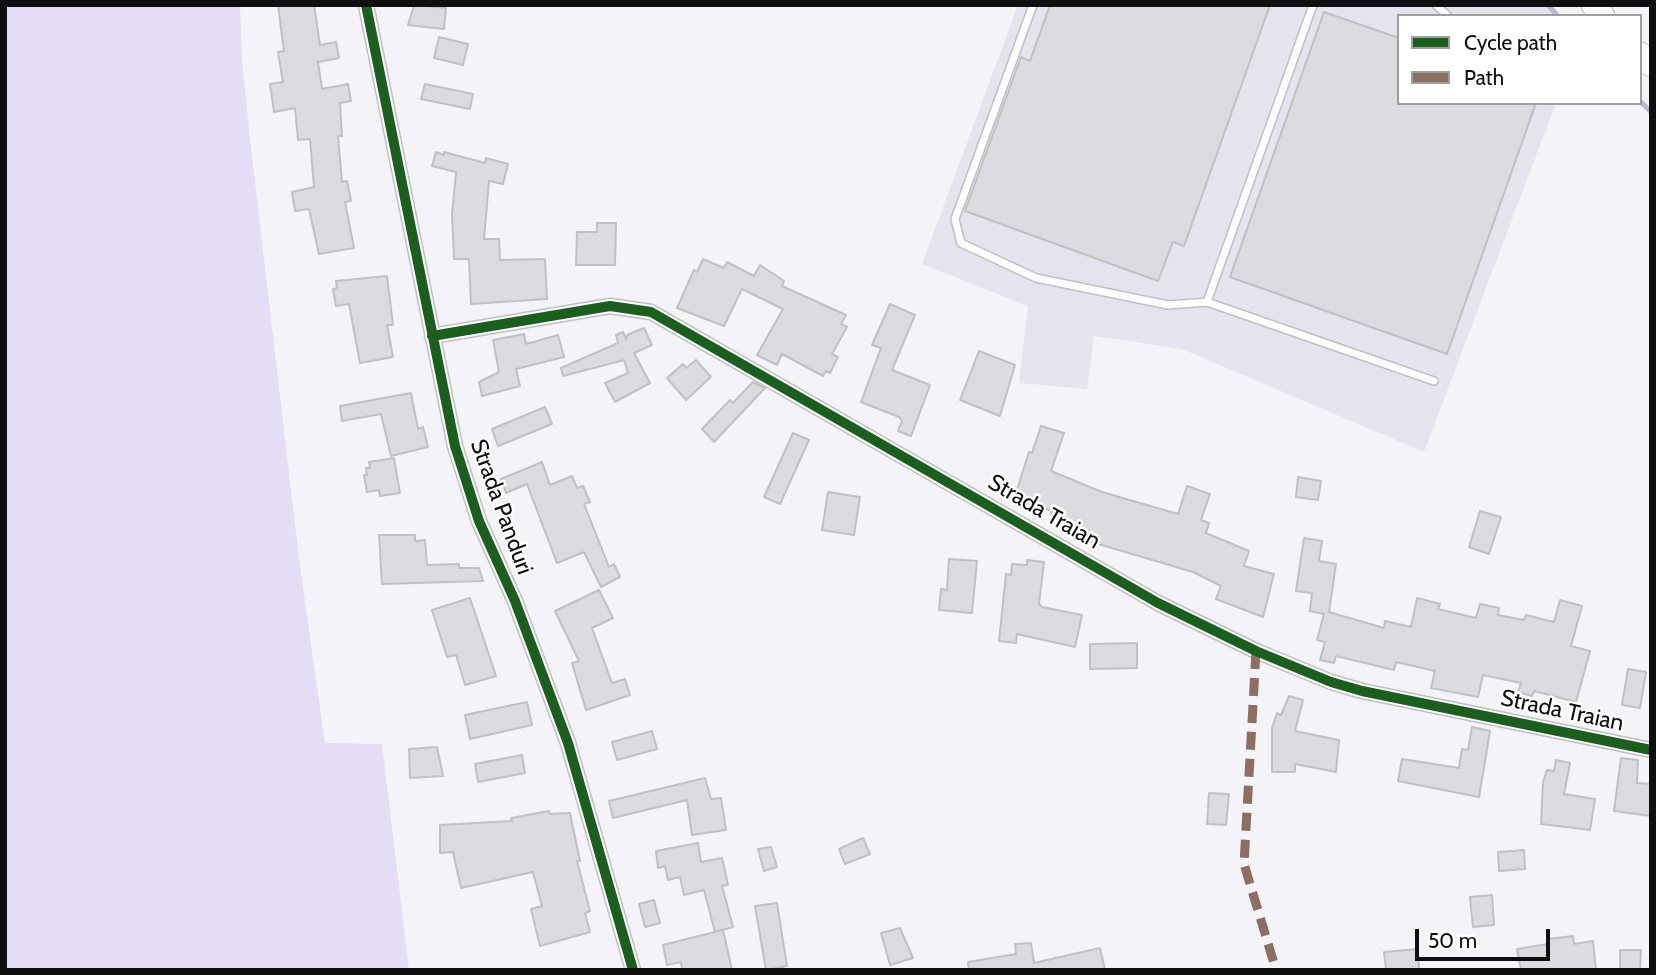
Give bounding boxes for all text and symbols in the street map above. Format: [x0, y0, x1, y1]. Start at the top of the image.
legend [1397, 14, 1642, 105]
text: Cycle path [1464, 30, 1557, 55]
text: Path [1464, 65, 1504, 90]
street label: Strada Panduri [464, 436, 538, 578]
street label: Strada Traian [983, 469, 1105, 555]
street label: Strada Traian [1498, 684, 1626, 738]
scale bar [1418, 916, 1553, 960]
text: 50 m [1428, 928, 1477, 953]

